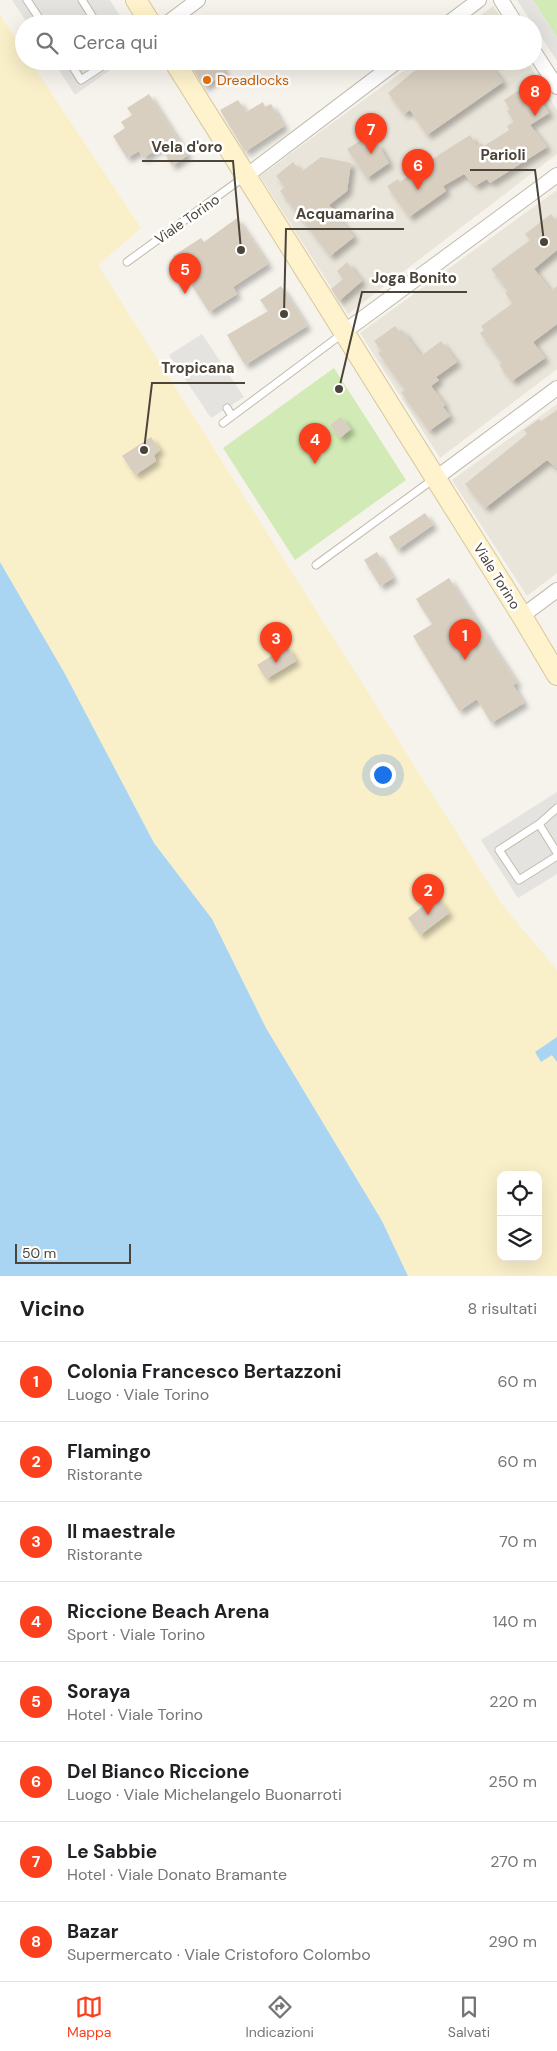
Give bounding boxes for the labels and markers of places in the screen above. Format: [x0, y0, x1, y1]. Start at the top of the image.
place label: Dreadlocks [217, 71, 289, 89]
marker: Dreadlocks [201, 74, 213, 86]
pin: 8 [519, 75, 551, 116]
pin: 7 [355, 113, 387, 154]
callout: Vela d'oro [142, 131, 233, 161]
callout: Parioli [470, 140, 535, 170]
pin: 6 [402, 149, 434, 190]
callout: Acquamarina [286, 199, 404, 229]
pin: 5 [169, 253, 201, 294]
callout: Joga Bonito [362, 262, 467, 292]
callout: Tropicana [152, 353, 245, 383]
pin: 4 [299, 423, 331, 464]
pin: 1 [449, 619, 481, 660]
pin: 3 [260, 622, 292, 663]
pin: 2 [412, 874, 444, 915]

